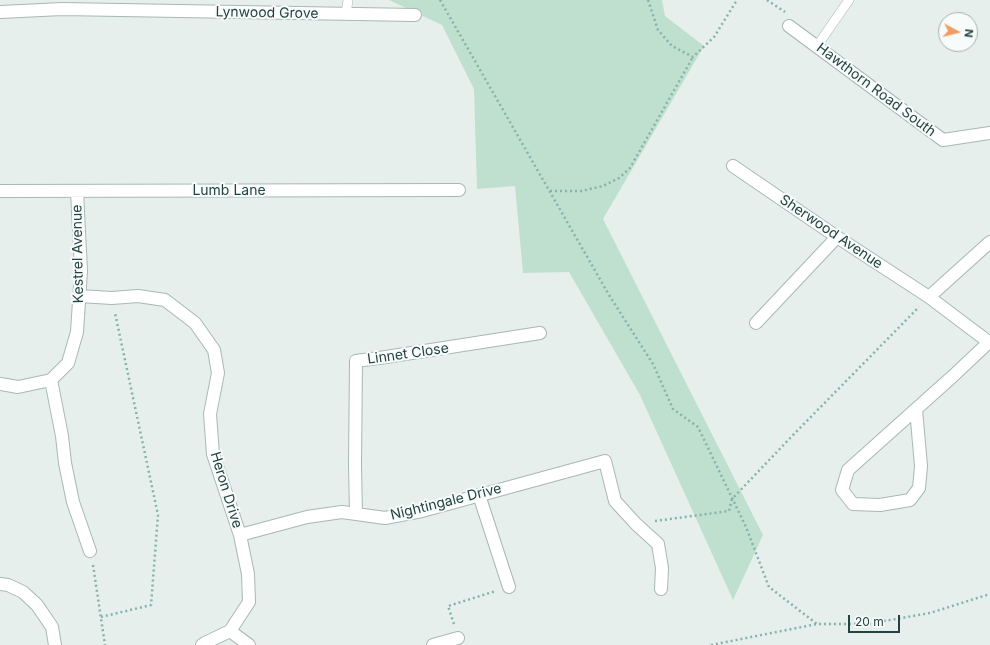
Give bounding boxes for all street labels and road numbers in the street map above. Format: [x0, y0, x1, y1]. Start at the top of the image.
street label: Lynwood Grove [215, 4, 319, 22]
street label: Hawthorn Road South [813, 40, 939, 140]
street label: Lumb Lane [192, 183, 266, 199]
street label: Sherwood Avenue [776, 191, 886, 273]
street label: Kestrel Avenue [69, 205, 87, 303]
street label: Linnet Close [366, 340, 450, 368]
street label: Heron Drive [206, 450, 246, 530]
street label: Nightingale Drive [389, 480, 503, 524]

